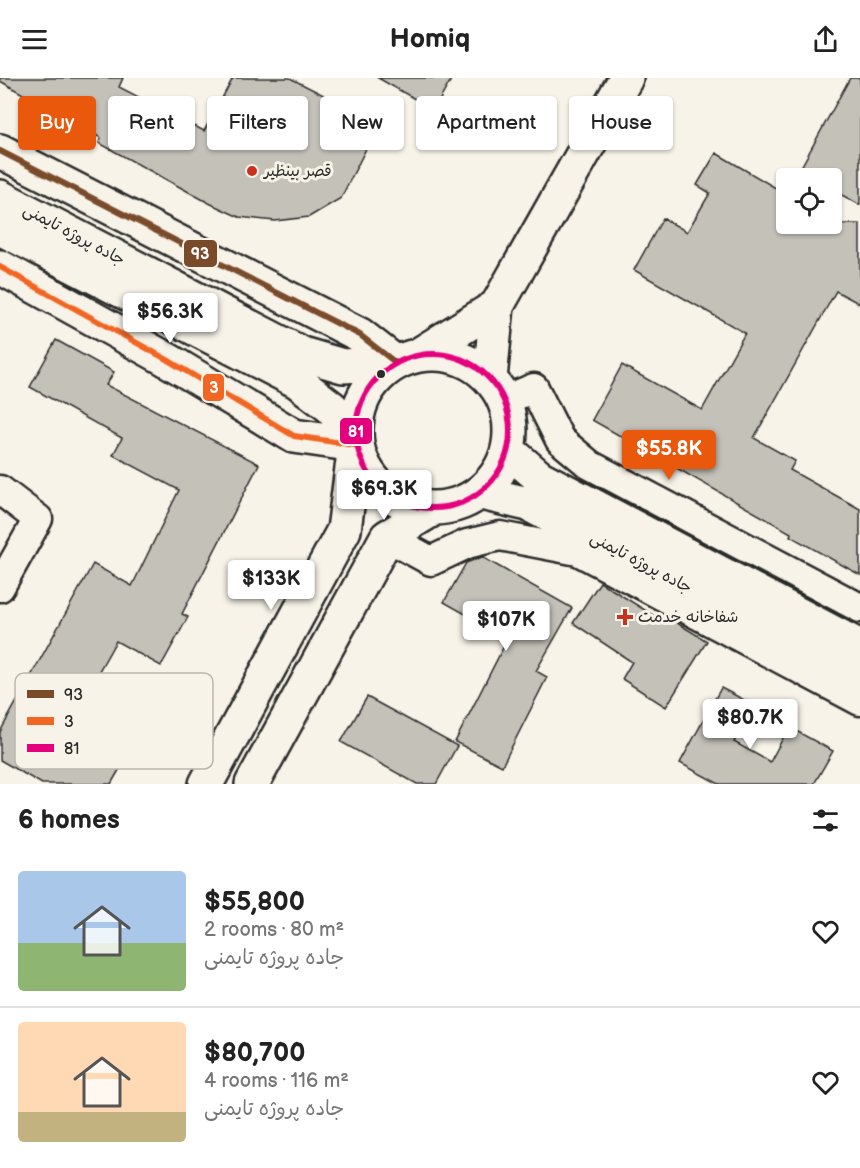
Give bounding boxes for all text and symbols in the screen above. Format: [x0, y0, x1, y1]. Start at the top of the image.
icon: menu [18, 23, 51, 56]
text: Homiq [390, 23, 470, 55]
icon: share [809, 23, 842, 56]
chip: Buy [18, 96, 96, 150]
chip: Rent [108, 96, 195, 150]
chip: Filters [207, 96, 308, 150]
chip: New [320, 96, 404, 150]
chip: Apartment [416, 96, 557, 150]
chip: House [569, 96, 673, 150]
place label: قصر بینظیر [262, 162, 332, 181]
marker: قصر بینظیر [245, 164, 259, 178]
map controls [776, 168, 842, 234]
button: locate [776, 168, 842, 234]
street label: جاده پروژه تایمنی [20, 200, 128, 270]
line badge: 93 [183, 239, 218, 268]
text: 93 [191, 245, 209, 264]
pin: $56.3K [121, 293, 219, 344]
text: $56.3K [137, 300, 203, 324]
unlabelled marker [375, 368, 387, 380]
line badge: 3 [202, 373, 225, 402]
text: 3 [209, 379, 219, 398]
line badge: 81 [339, 417, 373, 445]
text: 81 [348, 423, 364, 442]
pin: $55.8K [620, 430, 718, 481]
text: $55.8K [636, 437, 702, 461]
pin: $69.3K [335, 470, 433, 521]
text: $69.3K [351, 477, 417, 501]
street label: جاده پروژه تایمنی [587, 528, 695, 598]
pin: $133K [229, 560, 313, 611]
text: $133K [242, 567, 300, 591]
pin: $107K [464, 601, 548, 652]
text: $107K [477, 608, 535, 632]
marker: شفاخانه خدمت [616, 608, 634, 626]
place label: شفاخانه خدمت [638, 608, 738, 627]
legend [15, 673, 213, 769]
text: 93 [64, 686, 83, 705]
pin: $80.7K [701, 699, 799, 750]
text: $80.7K [717, 706, 783, 730]
text: 3 [64, 713, 74, 732]
text: 81 [64, 740, 80, 759]
icon: filters [809, 804, 842, 837]
text: 6 homes [18, 805, 120, 836]
text: $55,800 [204, 887, 305, 918]
icon: home [66, 895, 138, 967]
icon: heart [809, 915, 842, 948]
text: 2 rooms · 80 m² [204, 918, 344, 942]
text: جاده پروژه تایمنی [204, 946, 344, 970]
text: $80,700 [204, 1038, 305, 1069]
icon: home [66, 1046, 138, 1118]
icon: heart [809, 1066, 842, 1099]
text: 4 rooms · 116 m² [204, 1069, 349, 1093]
text: جاده پروژه تایمنی [204, 1097, 344, 1121]

